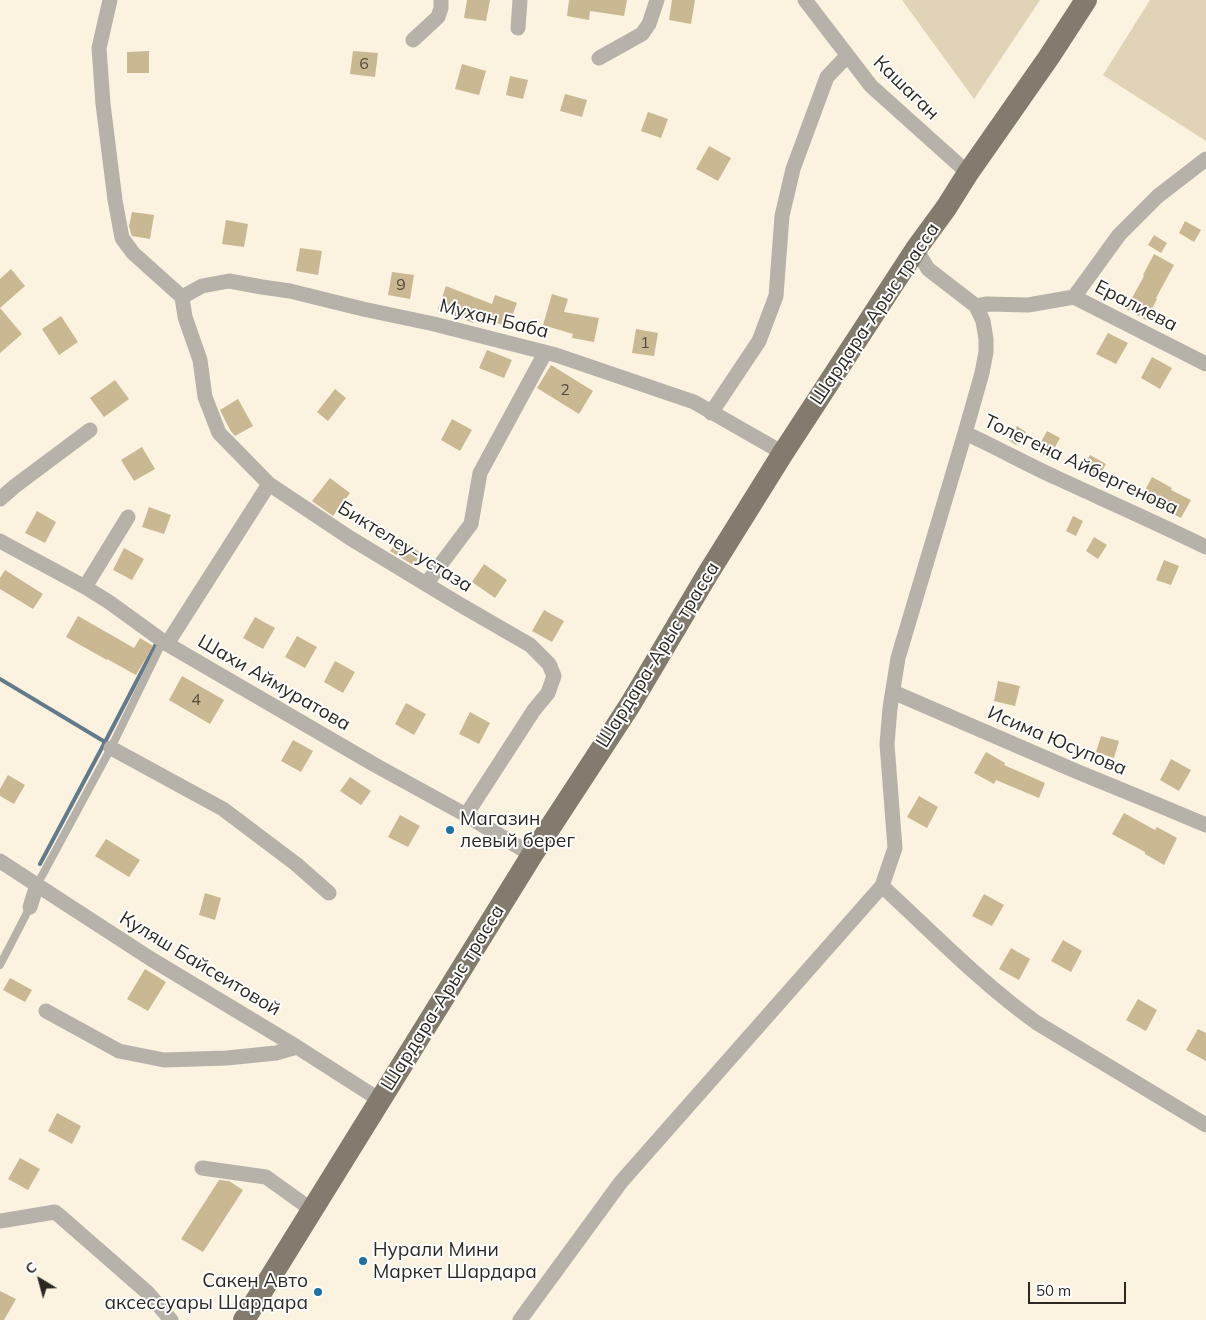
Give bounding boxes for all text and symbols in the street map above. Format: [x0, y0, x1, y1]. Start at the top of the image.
street label: Кашаган [868, 51, 944, 125]
house number: 6 [359, 54, 369, 74]
street label: Шардара-Арыс трасса [806, 219, 944, 409]
house number: 9 [396, 275, 406, 295]
street label: Ералиева [1091, 276, 1181, 336]
street label: Мухан Баба [437, 294, 551, 344]
house number: 1 [640, 333, 650, 353]
house number: 2 [560, 380, 570, 400]
street label: Толегена Айбергенова [980, 410, 1182, 520]
street label: Биктелеу-устаза [334, 496, 476, 598]
street label: Шардара-Арыс трасса [591, 558, 725, 752]
street label: Шахи Аймуратова [194, 630, 354, 736]
house number: 4 [191, 690, 201, 710]
street label: Исима Юсупова [984, 701, 1130, 781]
place label: Магазин левый берег [460, 808, 575, 852]
marker: Магазин левый берег [444, 824, 456, 836]
street label: Шардара-Арыс трасса [376, 901, 510, 1095]
street label: Куляш Байсеитовой [115, 907, 285, 1021]
place label: Нурали Мини Маркет Шардара [373, 1239, 537, 1283]
north arrow [15, 1255, 65, 1305]
marker: Нурали Мини Маркет Шардара [357, 1255, 369, 1267]
text: С [22, 1258, 40, 1278]
place label: Сакен Авто аксессуары Шардара [104, 1270, 308, 1314]
scale bar [1031, 1272, 1128, 1304]
text: 50 m [1036, 1281, 1071, 1300]
marker: Сакен Авто аксессуары Шардара [312, 1286, 324, 1298]

